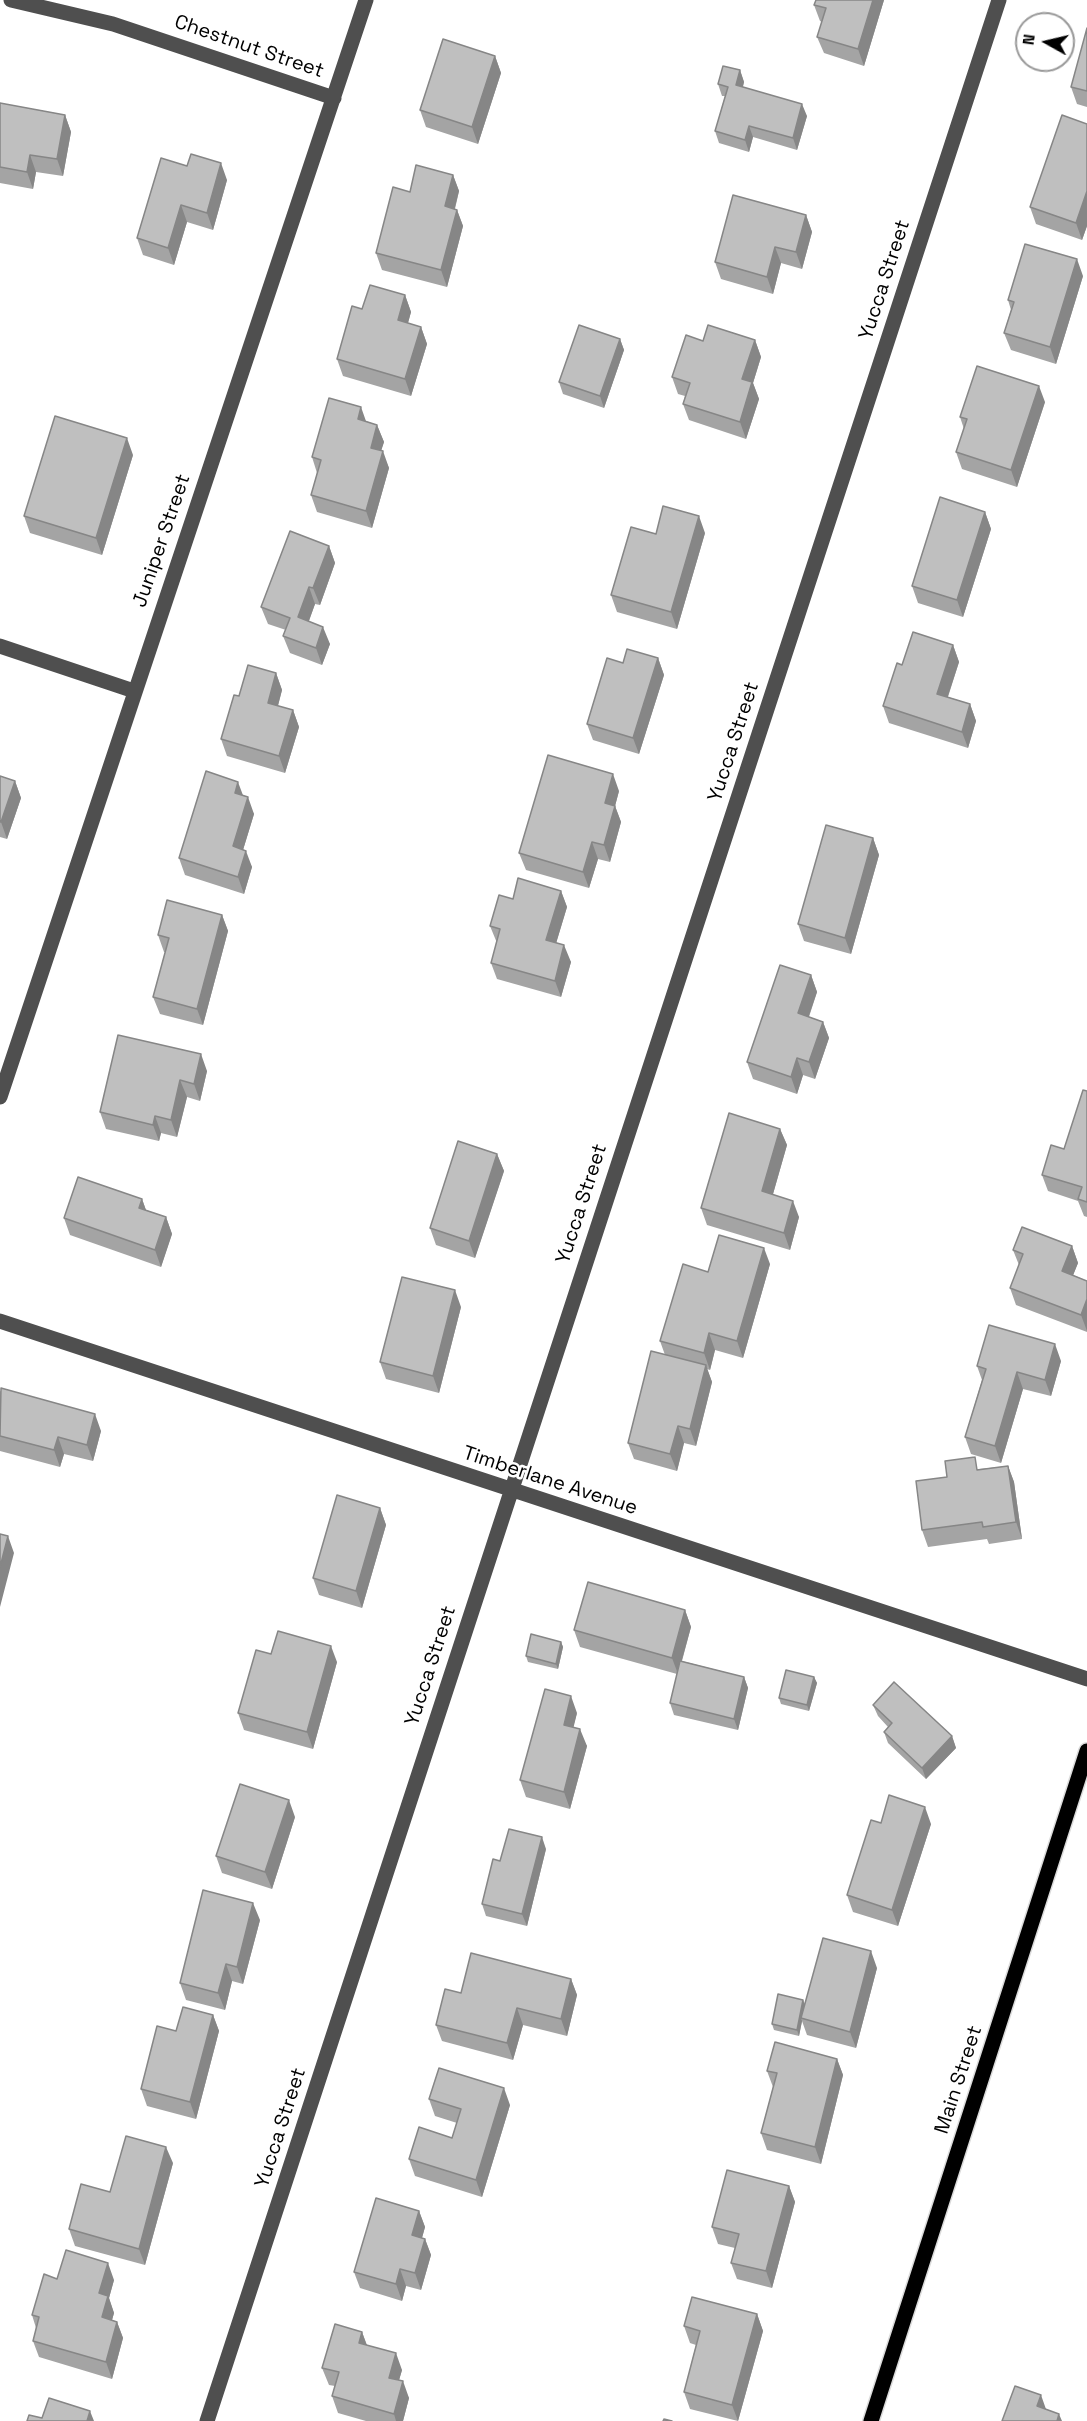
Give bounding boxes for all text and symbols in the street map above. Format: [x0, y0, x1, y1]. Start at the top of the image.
street label: Chestnut Street [171, 10, 327, 84]
north arrow [1015, 12, 1075, 72]
text: N [1018, 33, 1040, 46]
street label: Yucca Street [854, 217, 916, 343]
street label: Juniper Street [128, 471, 196, 611]
street label: Yucca Street [703, 679, 765, 805]
street label: Yucca Street [551, 1141, 613, 1267]
street label: Timberlane Avenue [460, 1441, 640, 1521]
street label: Yucca Street [400, 1603, 462, 1729]
street label: Main Street [930, 2023, 988, 2137]
street label: Yucca Street [250, 2065, 312, 2191]

